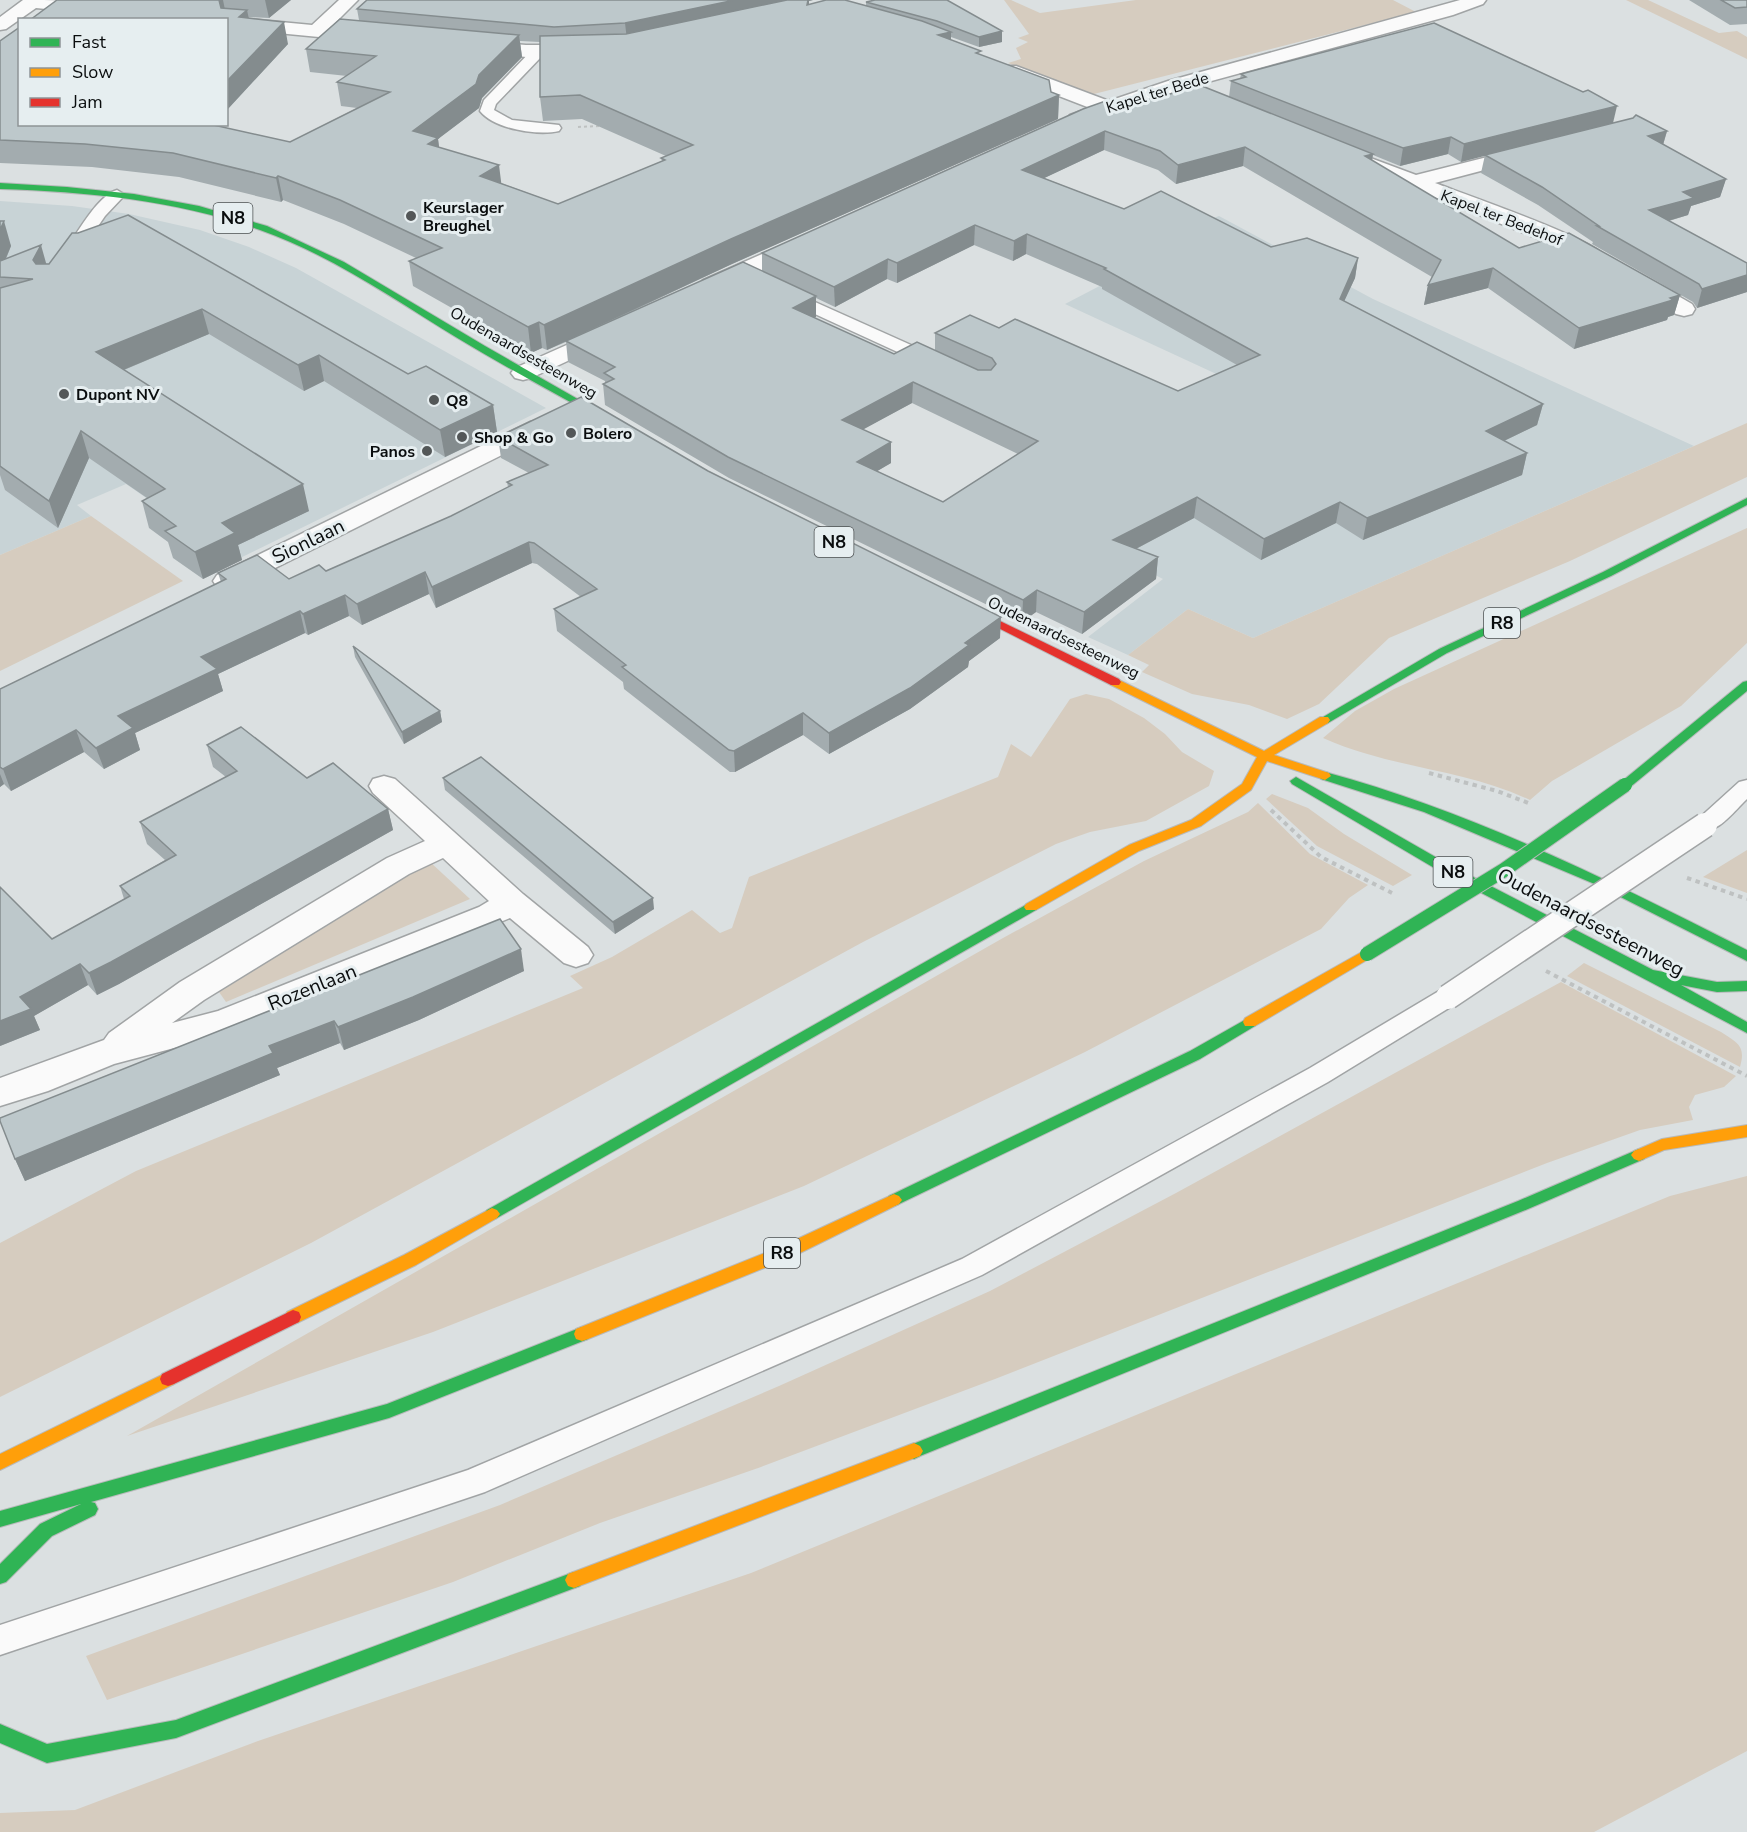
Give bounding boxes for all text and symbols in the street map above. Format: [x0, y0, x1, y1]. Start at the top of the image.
legend [18, 18, 228, 126]
text: Fast [72, 30, 107, 54]
text: Slow [72, 60, 113, 84]
street label: Kapel ter Bede [1103, 67, 1211, 119]
text: Jam [71, 90, 103, 114]
street label: Kapel ter Bedehof [1437, 184, 1567, 252]
place label: Keurslager Breughel [423, 197, 505, 237]
road number: N8 [214, 203, 252, 233]
marker: Keurslager Breughel [404, 209, 418, 223]
street label: Oudenaardsesteenweg [446, 302, 601, 404]
place label: Dupont NV [76, 384, 160, 406]
marker: Dupont NV [57, 387, 71, 401]
place label: Q8 [446, 390, 468, 412]
marker: Q8 [427, 393, 441, 407]
place label: Bolero [583, 423, 632, 445]
marker: Bolero [564, 426, 578, 440]
place label: Shop & Go [474, 427, 554, 449]
marker: Shop & Go [455, 430, 469, 444]
place label: Panos [370, 441, 415, 463]
marker: Panos [420, 444, 434, 458]
street label: Sionlaan [267, 512, 349, 571]
road number: N8 [814, 527, 854, 557]
street label: Oudenaardsesteenweg [984, 591, 1143, 684]
road number: R8 [1484, 608, 1520, 638]
road number: N8 [1434, 857, 1472, 887]
street label: Oudenaardsesteenweg [1492, 862, 1689, 983]
street label: Rozenlaan [264, 957, 361, 1018]
road number: R8 [764, 1238, 800, 1268]

